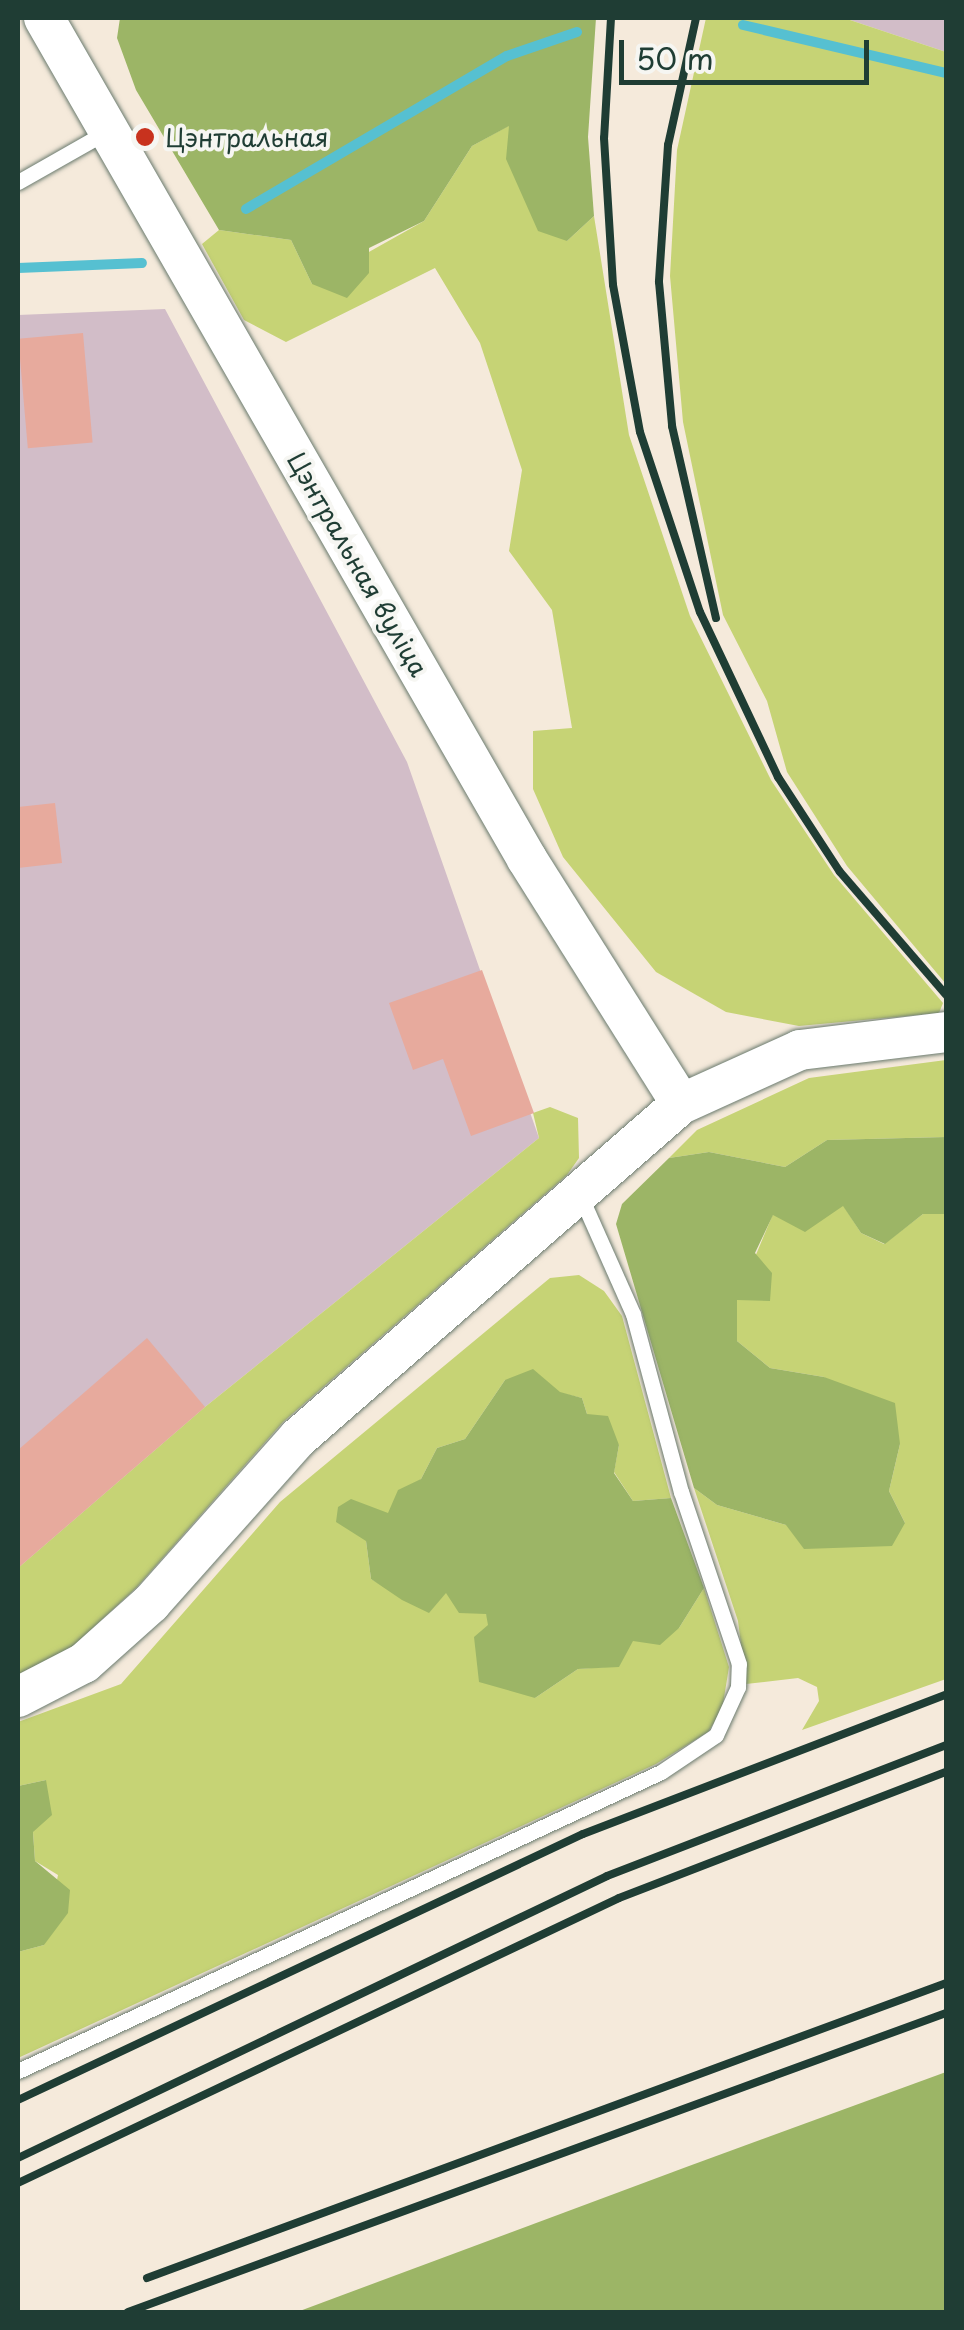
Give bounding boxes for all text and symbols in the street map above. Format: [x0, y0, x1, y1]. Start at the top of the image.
scale bar [624, 20, 874, 82]
text: 50 m [636, 35, 714, 80]
place label: Цэнтральная [165, 122, 328, 152]
marker: Цэнтральная [134, 126, 156, 148]
street label: Цэнтральная вуліца [282, 447, 434, 681]

